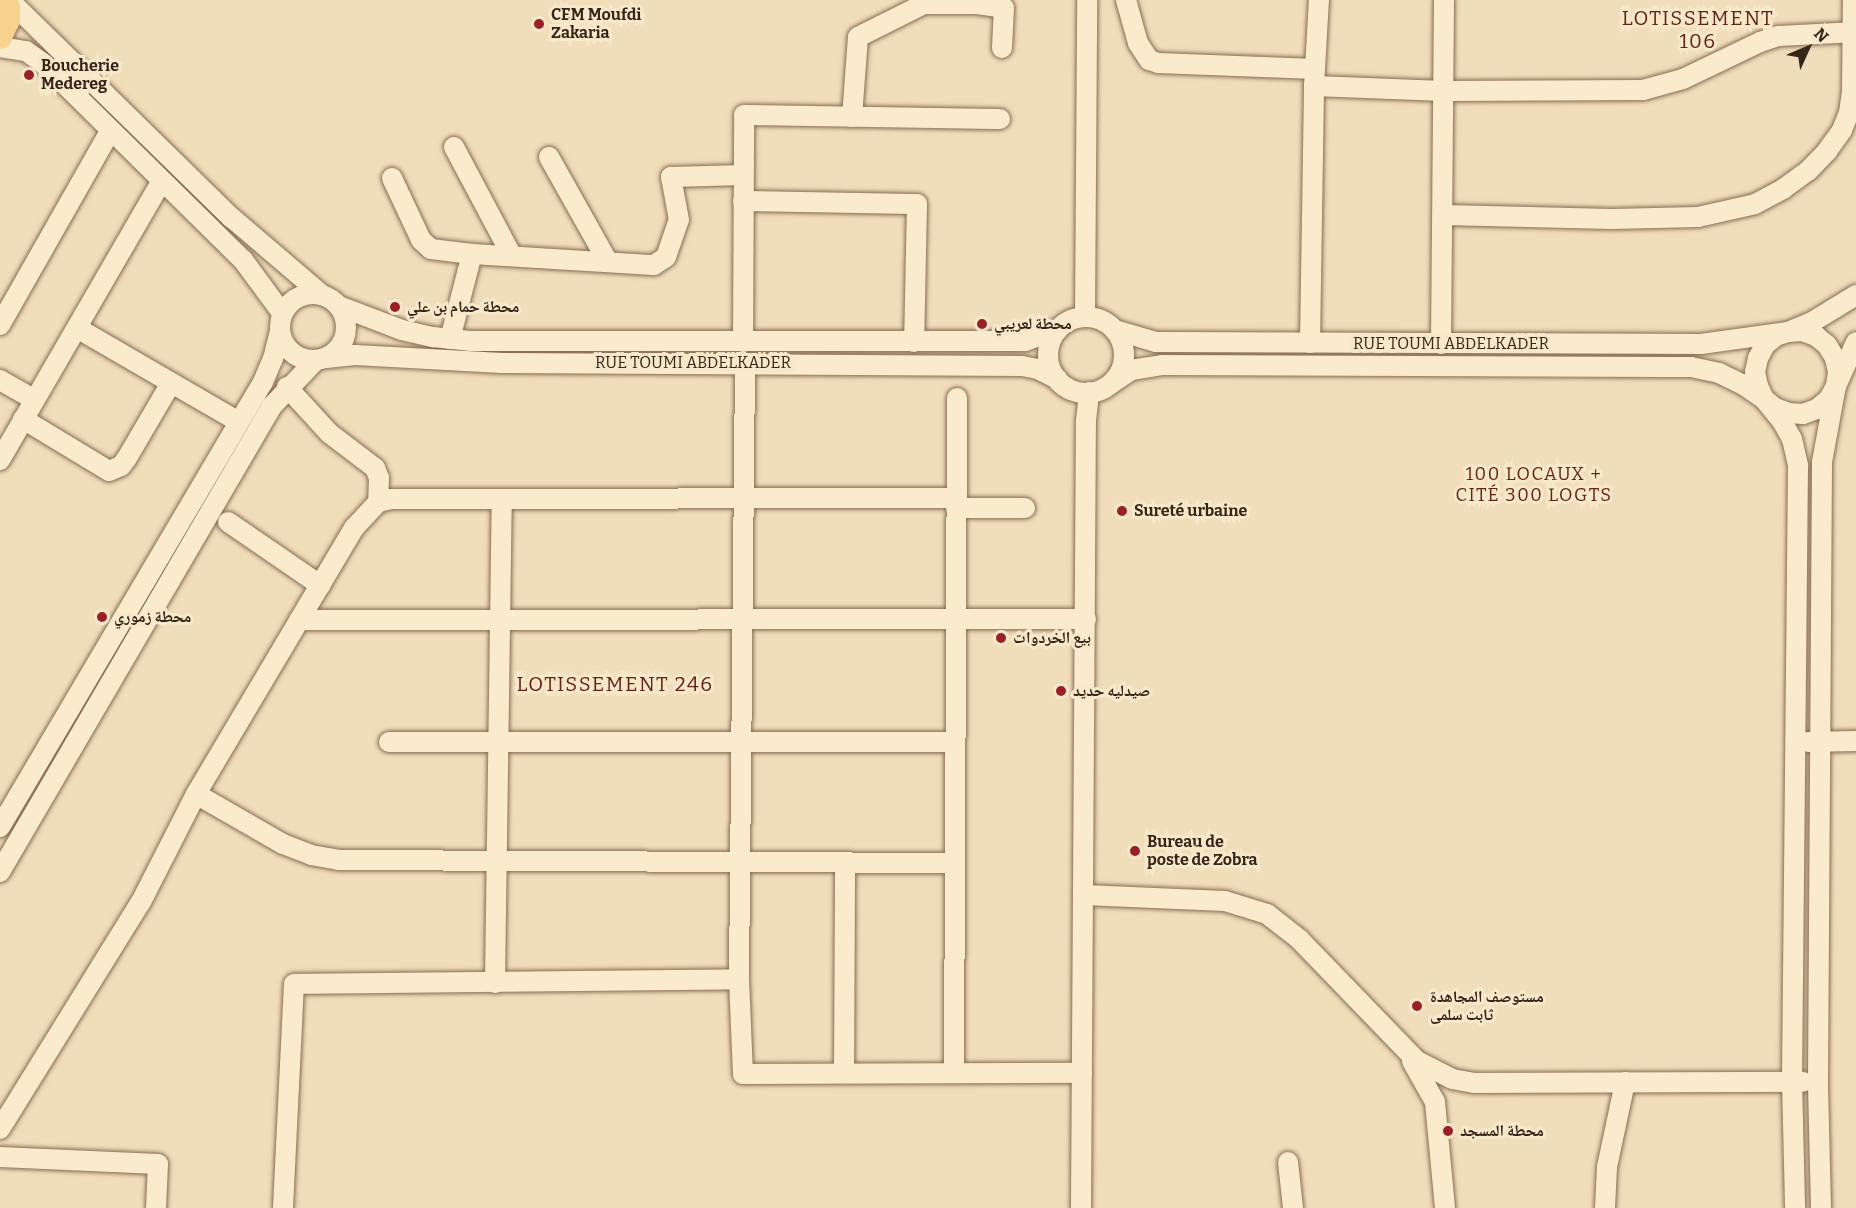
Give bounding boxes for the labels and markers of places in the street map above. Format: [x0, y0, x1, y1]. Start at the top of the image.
place label: CEM Moufdi Zakaria [551, 5, 641, 43]
marker: CEM Moufdi Zakaria [532, 17, 546, 31]
place label: Boucherie Medereg [41, 56, 119, 94]
marker: Boucherie Medereg [22, 68, 36, 82]
place label: محطة حمام بن علي [407, 297, 519, 317]
marker: محطة حمام بن علي [388, 300, 402, 314]
place label: محطة لعريبي [994, 314, 1072, 334]
marker: محطة لعريبي [975, 317, 989, 331]
place label: Sureté urbaine [1134, 501, 1247, 521]
marker: Sureté urbaine [1115, 504, 1129, 518]
place label: محطة زموري [114, 607, 191, 627]
marker: محطة زموري [95, 610, 109, 624]
place label: بيع الخردوات [1013, 628, 1091, 648]
marker: بيع الخردوات [994, 631, 1008, 645]
place label: صيدليه حديد [1073, 681, 1150, 701]
marker: صيدليه حديد [1054, 684, 1068, 698]
place label: Bureau de poste de Zobra [1147, 832, 1257, 870]
marker: Bureau de poste de Zobra [1128, 844, 1142, 858]
place label: مستوصف المجاهدة ثابت سلمى [1430, 987, 1544, 1025]
marker: مستوصف المجاهدة ثابت سلمى [1408, 997, 1426, 1015]
place label: محطة المسجد [1460, 1121, 1544, 1141]
marker: محطة المسجد [1441, 1124, 1455, 1138]

